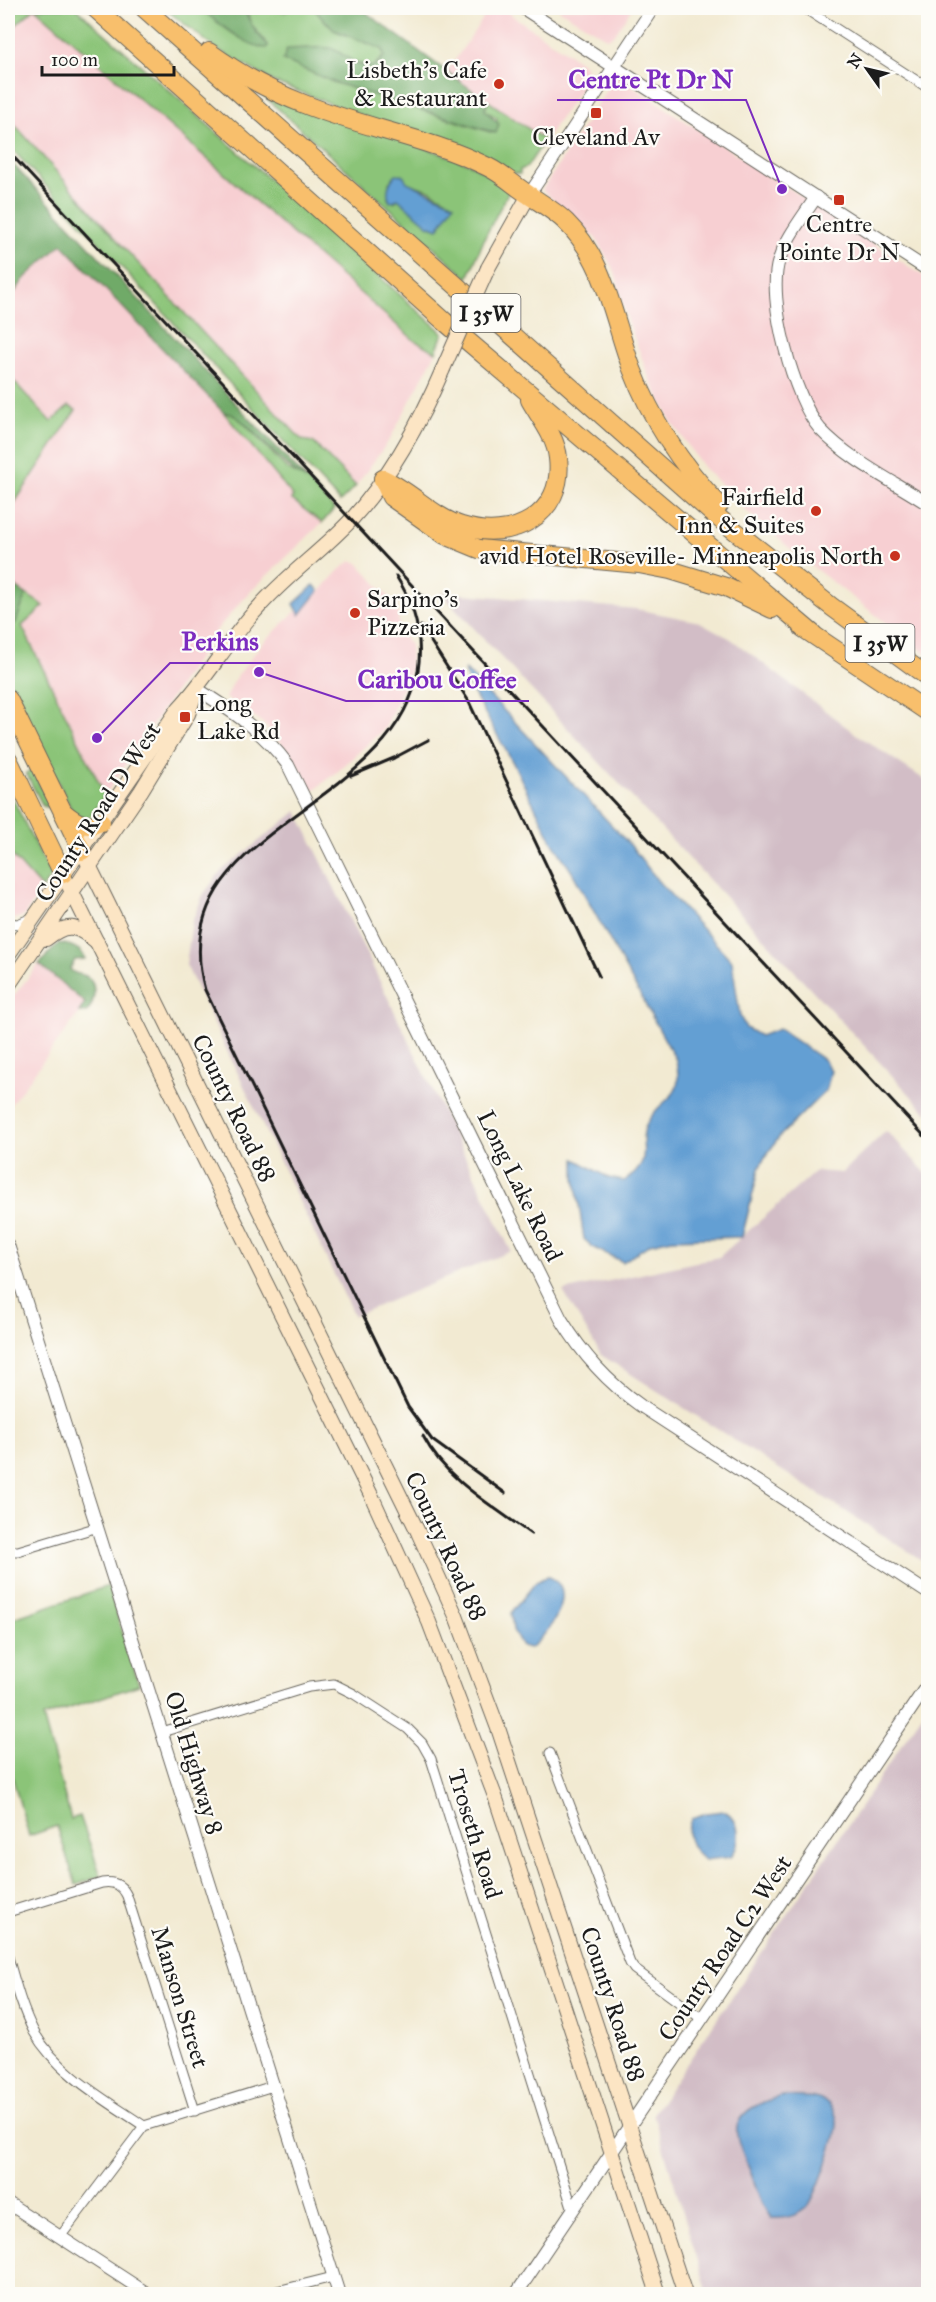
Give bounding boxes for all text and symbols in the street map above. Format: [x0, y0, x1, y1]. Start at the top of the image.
scale bar [42, 39, 174, 77]
north arrow [837, 39, 897, 99]
text: 100 m [51, 49, 98, 71]
text: N [843, 50, 867, 72]
place label: Lisbeth's Cafe & Restaurant [346, 55, 487, 113]
callout: Centre Pt Dr N [557, 56, 746, 100]
text: Centre Pt Dr N [568, 63, 734, 95]
marker: Lisbeth's Cafe & Restaurant [492, 77, 506, 91]
marker: Cleveland Av [589, 106, 603, 120]
place label: Cleveland Av [532, 122, 661, 152]
marker: Centre Pointe Dr N [832, 193, 846, 207]
place label: Centre Pointe Dr N [778, 209, 900, 267]
road number: I 35W [452, 294, 520, 332]
place label: Fairfield Inn & Suites [677, 482, 804, 540]
marker: Fairfield Inn & Suites [809, 504, 823, 518]
place label: avid Hotel Roseville- Minneapolis North [480, 541, 883, 571]
marker: avid Hotel Roseville- Minneapolis North [888, 549, 902, 563]
place label: Sarpino's Pizzeria [367, 584, 458, 642]
marker: Sarpino's Pizzeria [348, 606, 362, 620]
callout: Perkins [170, 619, 271, 663]
road number: I 35W [846, 624, 914, 662]
text: Perkins [181, 625, 259, 657]
callout: Caribou Coffee [346, 657, 529, 701]
text: Caribou Coffee [357, 663, 517, 695]
place label: Long Lake Rd [197, 688, 280, 746]
marker: Long Lake Rd [178, 710, 192, 724]
street label: County Road D West [29, 716, 168, 908]
street label: County Road 88 [185, 1029, 283, 1187]
street label: Long Lake Road [470, 1106, 570, 1266]
street label: County Road 88 [398, 1467, 494, 1625]
street label: Old Highway 8 [158, 1688, 230, 1838]
street label: Troseth Road [441, 1766, 509, 1902]
street label: County Road C2 West [652, 1849, 799, 2047]
street label: Manson Street [144, 1922, 216, 2072]
street label: County Road 88 [574, 1923, 652, 2085]

